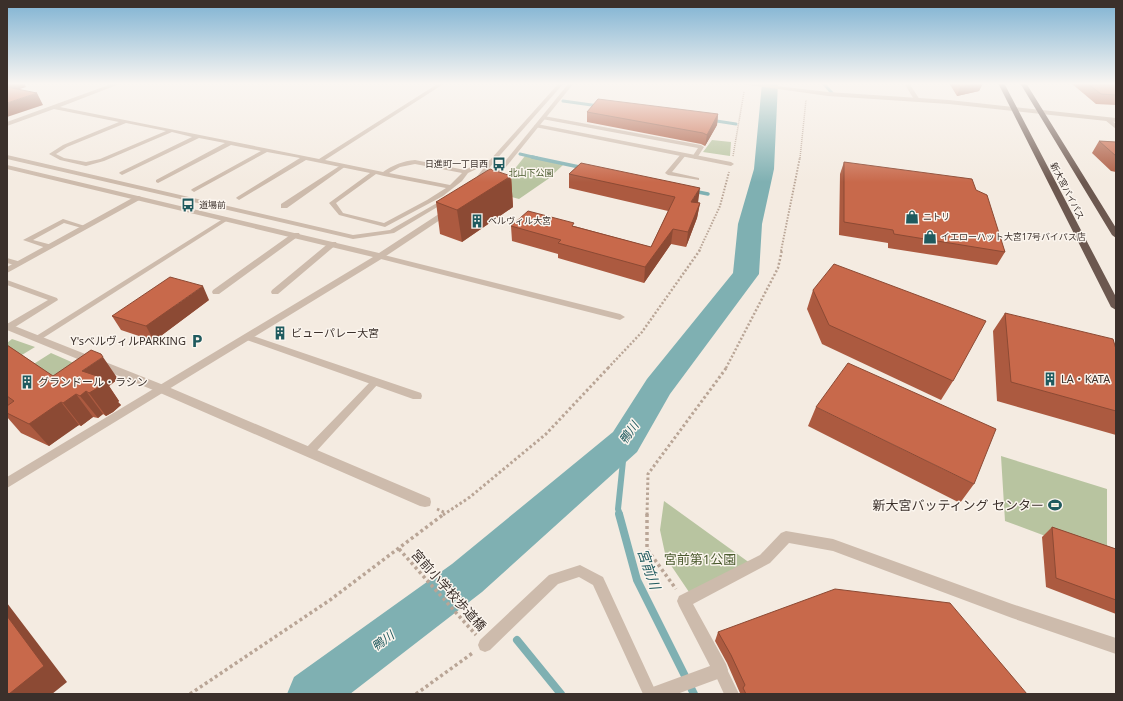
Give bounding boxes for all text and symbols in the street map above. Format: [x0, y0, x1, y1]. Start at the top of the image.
bus stop icon: 日進町一丁目西 [491, 156, 507, 172]
place label: 日進町一丁目西 [425, 157, 488, 170]
street label: 新大宮バイパス [1047, 160, 1087, 222]
park label: 北山下公園 [508, 166, 554, 179]
bus stop icon: 道場前 [180, 197, 196, 213]
place label: 道場前 [199, 198, 226, 211]
shop icon: ニトリ [904, 209, 920, 225]
place label: ニトリ [923, 210, 950, 223]
building icon: ベルヴィル大宮 [469, 213, 485, 229]
place label: ベルヴィル大宮 [488, 214, 551, 227]
shop icon: イエローハット大宮17号バイパス店 [922, 229, 938, 245]
place label: イエローハット大宮17号バイパス店 [941, 230, 1086, 243]
building icon: ビューパレー大宮 [272, 325, 288, 341]
place label: ビューパレー大宮 [291, 325, 379, 340]
place label: Y'sベルヴィルPARKING [70, 333, 186, 348]
parking icon: Y'sベルヴィルPARKING [189, 333, 205, 349]
building icon: LA・KATA [1042, 371, 1058, 387]
place label: LA・KATA [1061, 371, 1111, 386]
building icon: グランドール・ラシン [19, 374, 35, 390]
place label: グランドール・ラシン [38, 374, 148, 389]
water label: 鴨川 [615, 416, 644, 447]
place label: 新大宮バッティング センター [872, 496, 1044, 514]
sports icon: 新大宮バッティング センター [1047, 497, 1063, 513]
street label: 宮前小学校歩道橋 [408, 545, 490, 635]
water label: 宮前川 [634, 546, 666, 594]
park label: 宮前第1公園 [664, 550, 736, 568]
water label: 鴨川 [368, 625, 399, 655]

